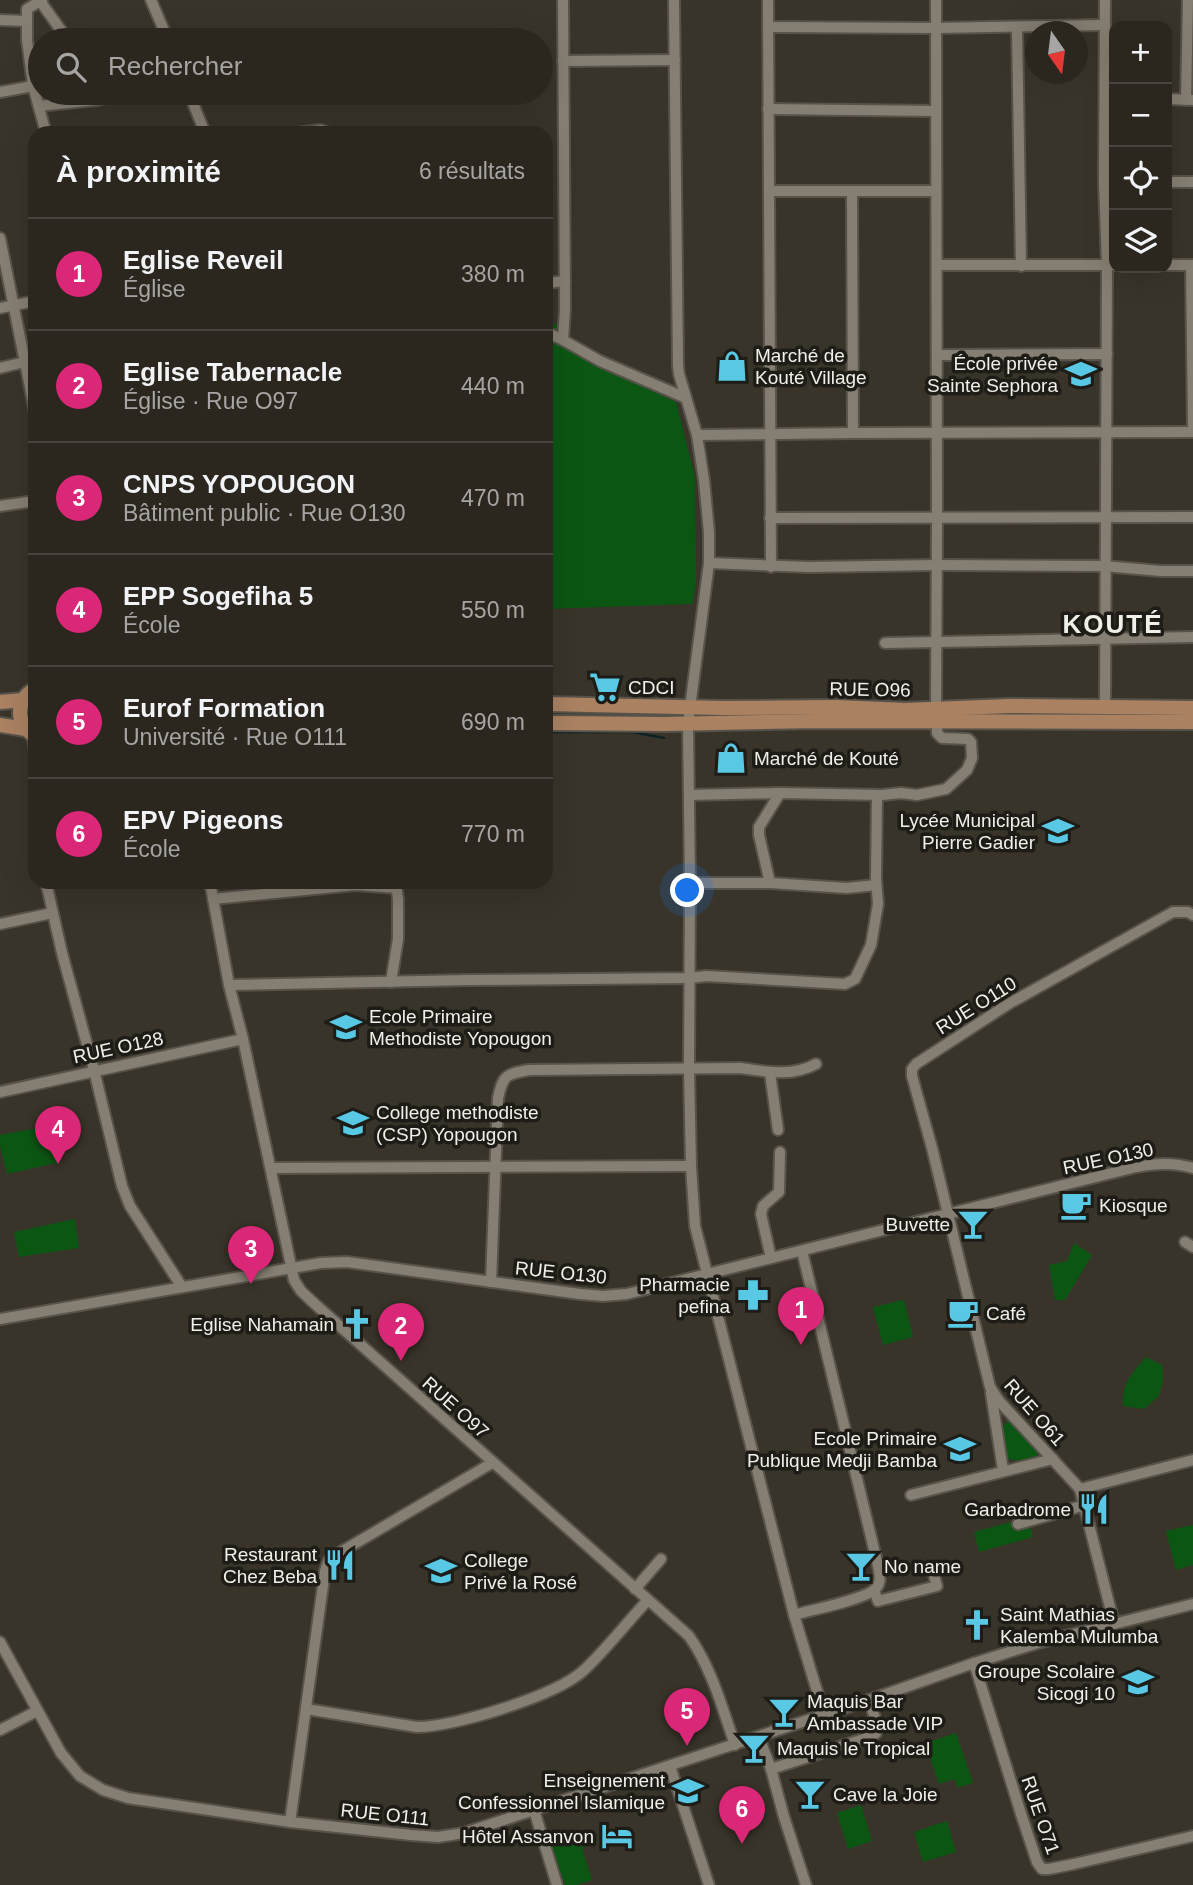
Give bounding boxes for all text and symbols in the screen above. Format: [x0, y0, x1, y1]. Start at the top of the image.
north arrow [1025, 21, 1088, 84]
map controls [1109, 21, 1172, 273]
button: + [1109, 21, 1172, 84]
search box [28, 28, 553, 105]
icon: search [52, 48, 90, 86]
text: Rechercher [108, 51, 242, 81]
button: − [1109, 84, 1172, 147]
button: locate [1109, 147, 1172, 210]
text: À proximité [56, 155, 221, 188]
text: 6 résultats [419, 158, 525, 184]
button: layers [1109, 210, 1172, 273]
text: Eglise Reveil [123, 245, 283, 275]
text: 1 [73, 261, 85, 287]
text: 380 m [461, 261, 525, 287]
text: Église [123, 276, 186, 302]
place label: Marché de Kouté Village [755, 345, 867, 388]
shop icon: Marché de Kouté Village [715, 349, 749, 383]
place label: École privée Sainte Sephora [927, 353, 1058, 396]
text: Eglise Tabernacle [123, 357, 342, 387]
school or university icon: École privée Sainte Sephora [1064, 357, 1098, 391]
text: 2 [73, 373, 85, 399]
text: 440 m [461, 373, 525, 399]
text: Église · Rue O97 [123, 388, 298, 414]
text: CNPS YOPOUGON [123, 469, 355, 499]
text: 3 [73, 485, 85, 511]
text: 470 m [461, 485, 525, 511]
text: Bâtiment public · Rue O130 [123, 500, 406, 526]
text: EPP Sogefiha 5 [123, 581, 313, 611]
text: 4 [73, 597, 85, 623]
text: 550 m [461, 597, 525, 623]
district label: KOUTÉ [1063, 609, 1164, 639]
text: École [123, 612, 181, 638]
supermarket icon: CDCI [588, 670, 622, 704]
place label: CDCI [628, 677, 674, 698]
street label: RUE O96 [829, 678, 911, 701]
text: Eurof Formation [123, 693, 325, 723]
text: 5 [73, 709, 85, 735]
text: 690 m [461, 709, 525, 735]
text: Université · Rue O111 [123, 724, 347, 750]
shop icon: Marché de Kouté [714, 741, 748, 775]
place label: Marché de Kouté [754, 748, 899, 769]
text: EPV Pigeons [123, 805, 283, 835]
place label: Lycée Municipal Pierre Gadier [899, 810, 1036, 853]
school or university icon: Lycée Municipal Pierre Gadier [1041, 814, 1075, 848]
text: 6 [73, 821, 85, 847]
text: 770 m [461, 821, 525, 847]
text: École [123, 836, 181, 862]
your location [670, 873, 704, 907]
street label: RUE O110 [932, 973, 1020, 1038]
place label: Ecole Primaire Methodiste Yopougon [369, 1006, 552, 1049]
school or university icon: Ecole Primaire Methodiste Yopougon [329, 1010, 363, 1044]
street label: RUE O128 [71, 1028, 165, 1067]
place label: College methodiste (CSP) Yopougon [376, 1102, 539, 1145]
pin: 4 [35, 1106, 81, 1164]
school or university icon: College methodiste (CSP) Yopougon [336, 1106, 370, 1140]
street label: RUE O130 [1061, 1139, 1155, 1178]
cafe icon: Kiosque [1059, 1188, 1093, 1222]
place label: Kiosque [1099, 1195, 1168, 1216]
bar icon: Buvette [956, 1207, 990, 1241]
place label: Buvette [886, 1214, 950, 1235]
pin: 3 [228, 1226, 274, 1284]
street label: RUE O130 [514, 1257, 608, 1288]
place label: Pharmacie pefina [639, 1274, 730, 1317]
pharmacy icon: Pharmacie pefina [736, 1278, 770, 1312]
pin: 1 [778, 1287, 824, 1345]
cafe icon: Café [946, 1296, 980, 1330]
pin: 2 [378, 1303, 424, 1361]
place label: Café [986, 1303, 1026, 1324]
church icon: Eglise Nahamain [340, 1307, 374, 1341]
place label: Eglise Nahamain [190, 1314, 334, 1335]
street label: RUE O97 [418, 1372, 493, 1442]
street label: RUE O61 [1000, 1375, 1069, 1450]
place label: Ecole Primaire Publique Medji Bamba [747, 1428, 937, 1471]
school or university icon: Ecole Primaire Publique Medji Bamba [943, 1432, 977, 1466]
restaurant icon: Garbadrome [1077, 1492, 1111, 1526]
place label: Garbadrome [964, 1499, 1071, 1520]
place label: Restaurant Chez Beba [223, 1544, 318, 1587]
restaurant icon: Restaurant Chez Beba [323, 1548, 357, 1582]
bar icon: No name [844, 1549, 878, 1583]
place label: College Privé la Rosé [464, 1550, 577, 1593]
school or university icon: College Privé la Rosé [424, 1554, 458, 1588]
place label: No name [884, 1556, 961, 1577]
place label: Saint Mathias Kalemba Mulumba [1000, 1604, 1159, 1647]
church icon: Saint Mathias Kalemba Mulumba [960, 1608, 994, 1642]
place label: Groupe Scolaire Sicogi 10 [978, 1661, 1115, 1704]
school or university icon: Groupe Scolaire Sicogi 10 [1121, 1665, 1155, 1699]
pin: 5 [664, 1688, 710, 1746]
place label: Maquis Bar Ambassade VIP [807, 1691, 943, 1734]
bar icon: Maquis Bar Ambassade VIP [767, 1695, 801, 1729]
bar icon: Maquis le Tropical [737, 1731, 771, 1765]
place label: Maquis le Tropical [777, 1738, 930, 1759]
place label: Enseignement Confessionnel Islamique [458, 1770, 666, 1813]
street label: RUE O71 [1017, 1773, 1064, 1857]
school or university icon: Enseignement Confessionnel Islamique [671, 1774, 705, 1808]
bar icon: Cave la Joie [793, 1777, 827, 1811]
place label: Cave la Joie [833, 1784, 938, 1805]
pin: 6 [719, 1786, 765, 1844]
street label: RUE O111 [340, 1799, 430, 1830]
hotel icon: Hôtel Assanvon [600, 1819, 634, 1853]
place label: Hôtel Assanvon [462, 1826, 594, 1847]

